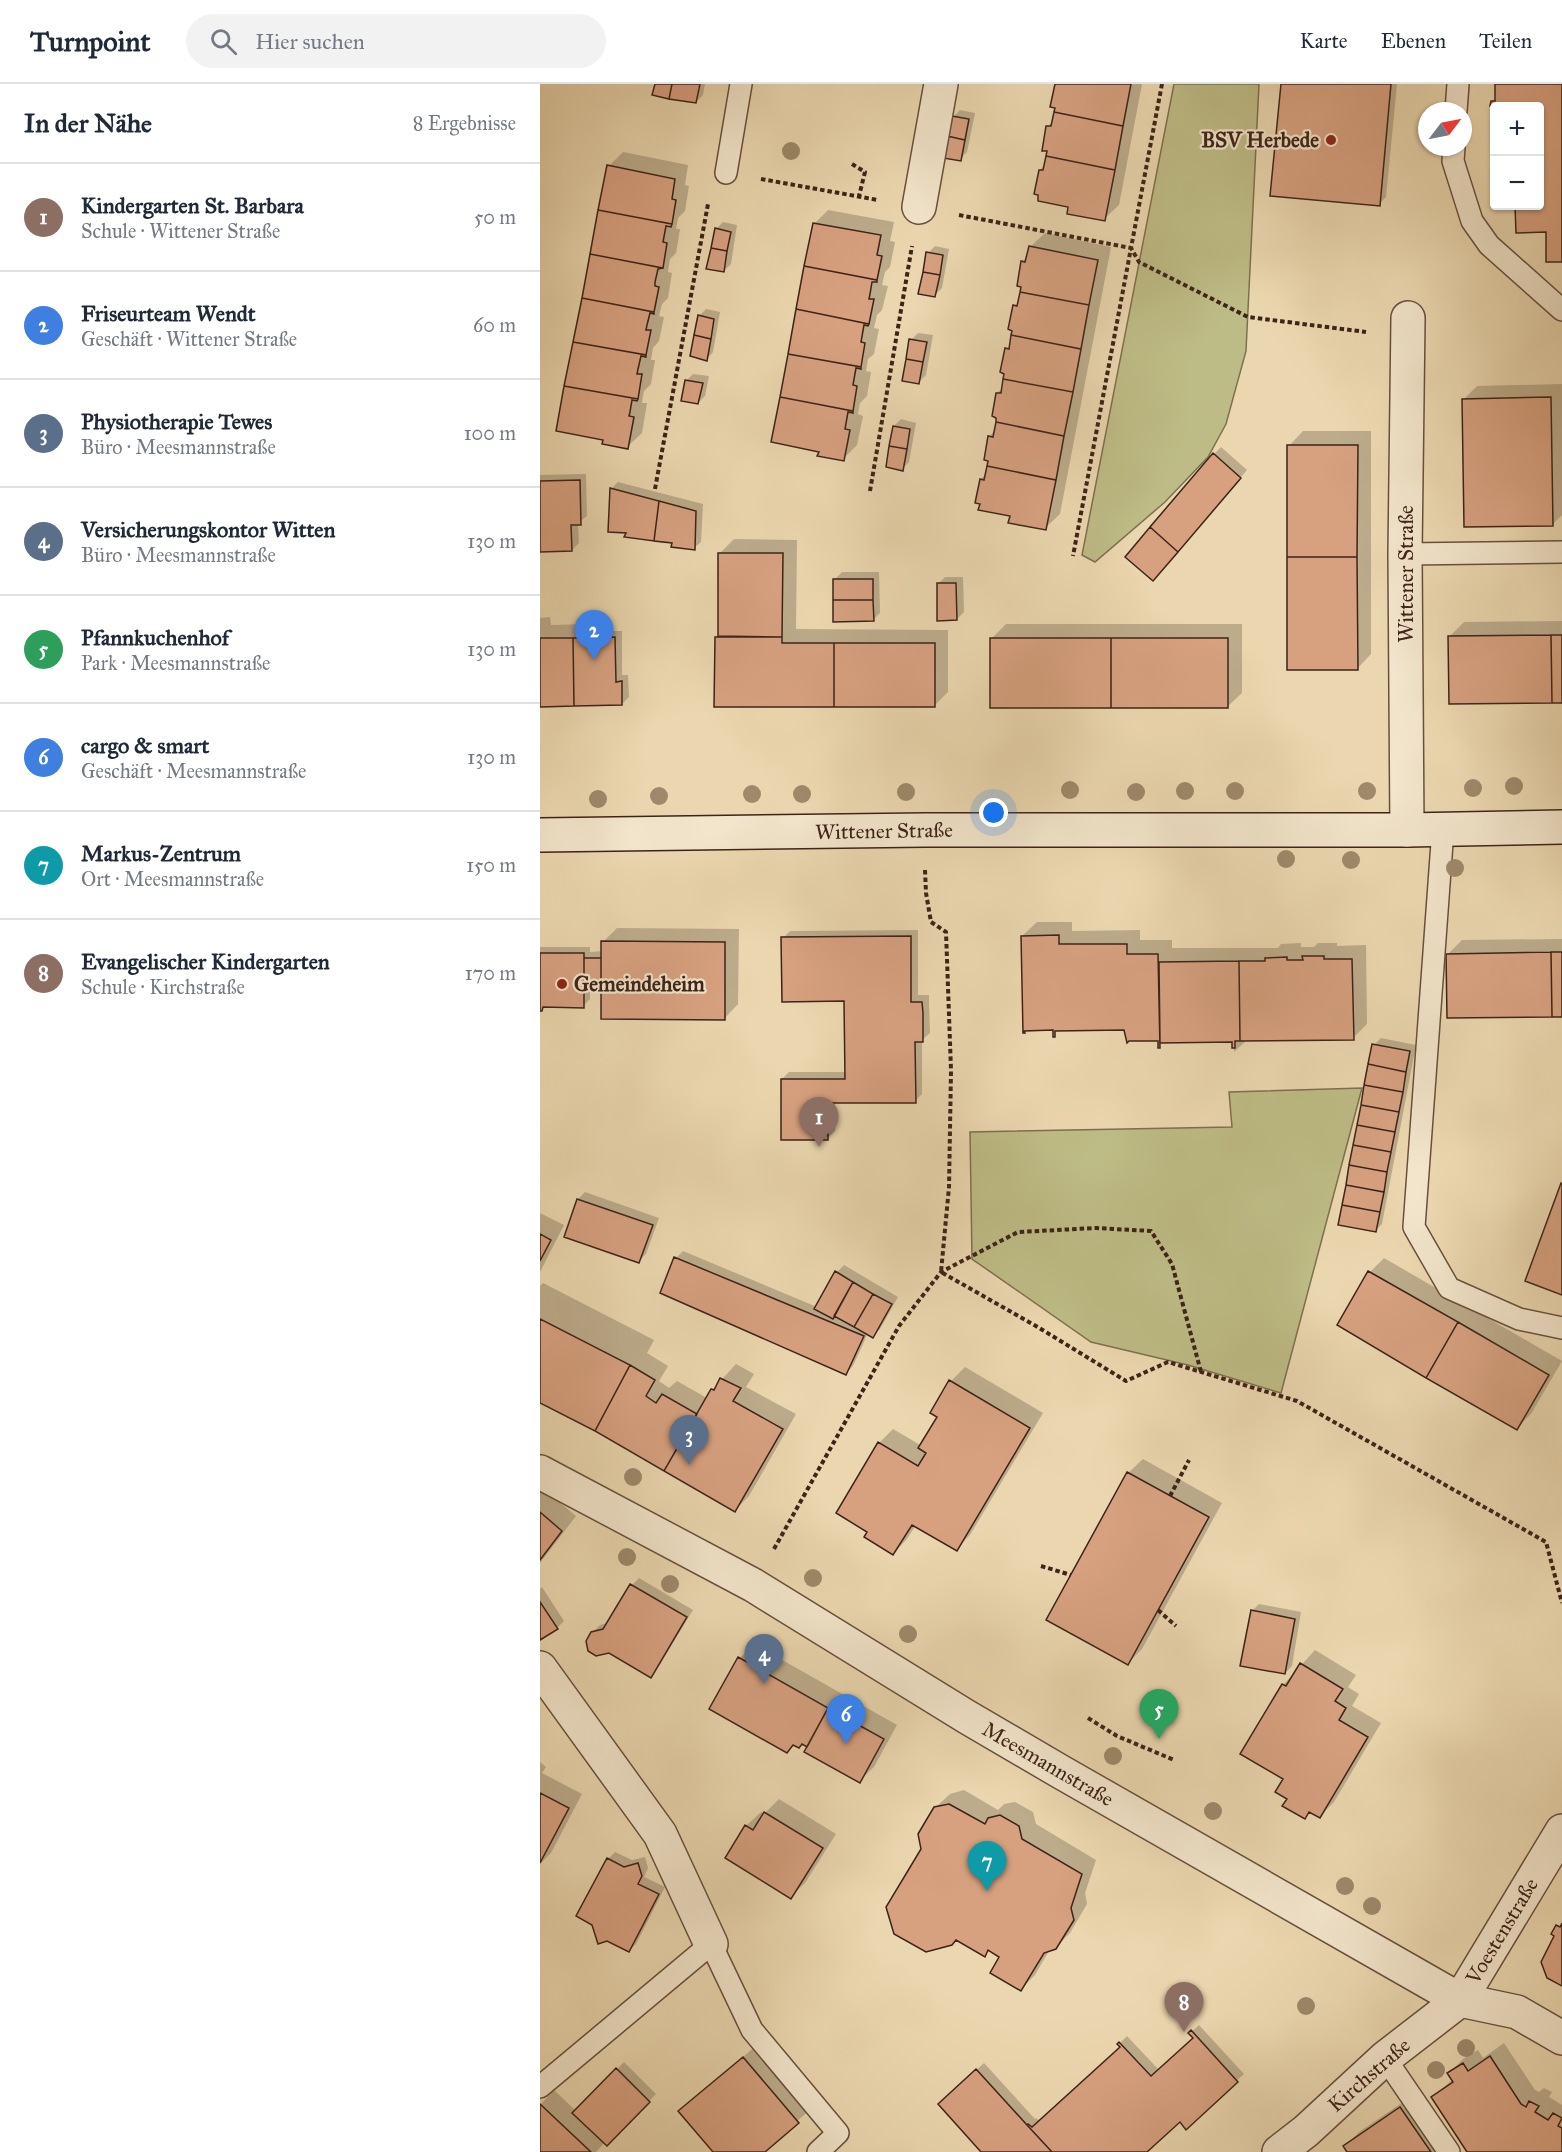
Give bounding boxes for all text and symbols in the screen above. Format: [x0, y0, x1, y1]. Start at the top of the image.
search box [186, 14, 606, 68]
text: Turnpoint [30, 24, 150, 59]
icon: search [207, 25, 240, 58]
text: Hier suchen [255, 28, 365, 55]
text: Karte [1300, 28, 1348, 54]
text: Ebenen [1381, 28, 1446, 54]
text: Teilen [1479, 28, 1532, 54]
north arrow [1418, 102, 1472, 156]
map controls [1490, 102, 1544, 210]
button: + [1490, 102, 1544, 156]
text: In der Nähe [24, 107, 152, 139]
text: 8 Ergebnisse [413, 111, 516, 135]
place label: BSV Herbede [1201, 127, 1319, 153]
marker: BSV Herbede [1324, 133, 1338, 147]
button: − [1490, 156, 1544, 210]
text: Kindergarten St. Barbara [81, 192, 304, 219]
text: 1 [40, 205, 47, 229]
text: 50 m [474, 205, 516, 229]
text: Schule · Wittener Straße [81, 219, 280, 243]
text: Friseurteam Wendt [81, 300, 256, 327]
text: 2 [39, 313, 48, 337]
text: 60 m [473, 313, 516, 337]
text: Geschäft · Wittener Straße [81, 327, 297, 351]
text: Physiotherapie Tewes [81, 408, 272, 435]
text: 3 [40, 421, 48, 445]
text: 100 m [464, 421, 516, 445]
text: Büro · Meesmannstraße [81, 435, 276, 459]
street label: Wittener Straße [1393, 505, 1419, 643]
text: Versicherungskontor Witten [81, 516, 335, 543]
text: 4 [38, 529, 49, 553]
text: 130 m [467, 529, 516, 553]
text: Büro · Meesmannstraße [81, 543, 276, 567]
pin: 2 [574, 610, 614, 660]
text: Pfannkuchenhof [81, 624, 229, 651]
text: 5 [39, 637, 48, 661]
text: 130 m [467, 637, 516, 661]
text: Park · Meesmannstraße [81, 651, 270, 675]
text: cargo & smart [81, 732, 209, 759]
text: 6 [38, 745, 49, 769]
text: 130 m [467, 745, 516, 769]
text: Geschäft · Meesmannstraße [81, 759, 306, 783]
your location [979, 798, 1008, 827]
street label: Wittener Straße [815, 817, 953, 845]
text: Markus-Zentrum [81, 840, 241, 867]
text: 7 [38, 853, 49, 877]
text: 150 m [466, 853, 516, 877]
text: Ort · Meesmannstraße [81, 867, 264, 891]
text: Evangelischer Kindergarten [81, 948, 330, 975]
text: 8 [38, 961, 49, 985]
text: 170 m [465, 961, 516, 985]
place label: Gemeindeheim [574, 971, 705, 997]
text: Schule · Kirchstraße [81, 975, 245, 999]
marker: Gemeindeheim [555, 977, 569, 991]
pin: 1 [800, 1098, 838, 1147]
pin: 3 [670, 1416, 708, 1465]
pin: 4 [744, 1634, 784, 1684]
pin: 5 [1140, 1690, 1178, 1739]
pin: 6 [826, 1694, 866, 1744]
street label: Meesmannstraße [978, 1716, 1118, 1812]
pin: 7 [968, 1842, 1006, 1891]
street label: Voestenstraße [1460, 1873, 1544, 1990]
pin: 8 [1164, 1982, 1204, 2032]
street label: Kirchstraße [1323, 2032, 1416, 2118]

